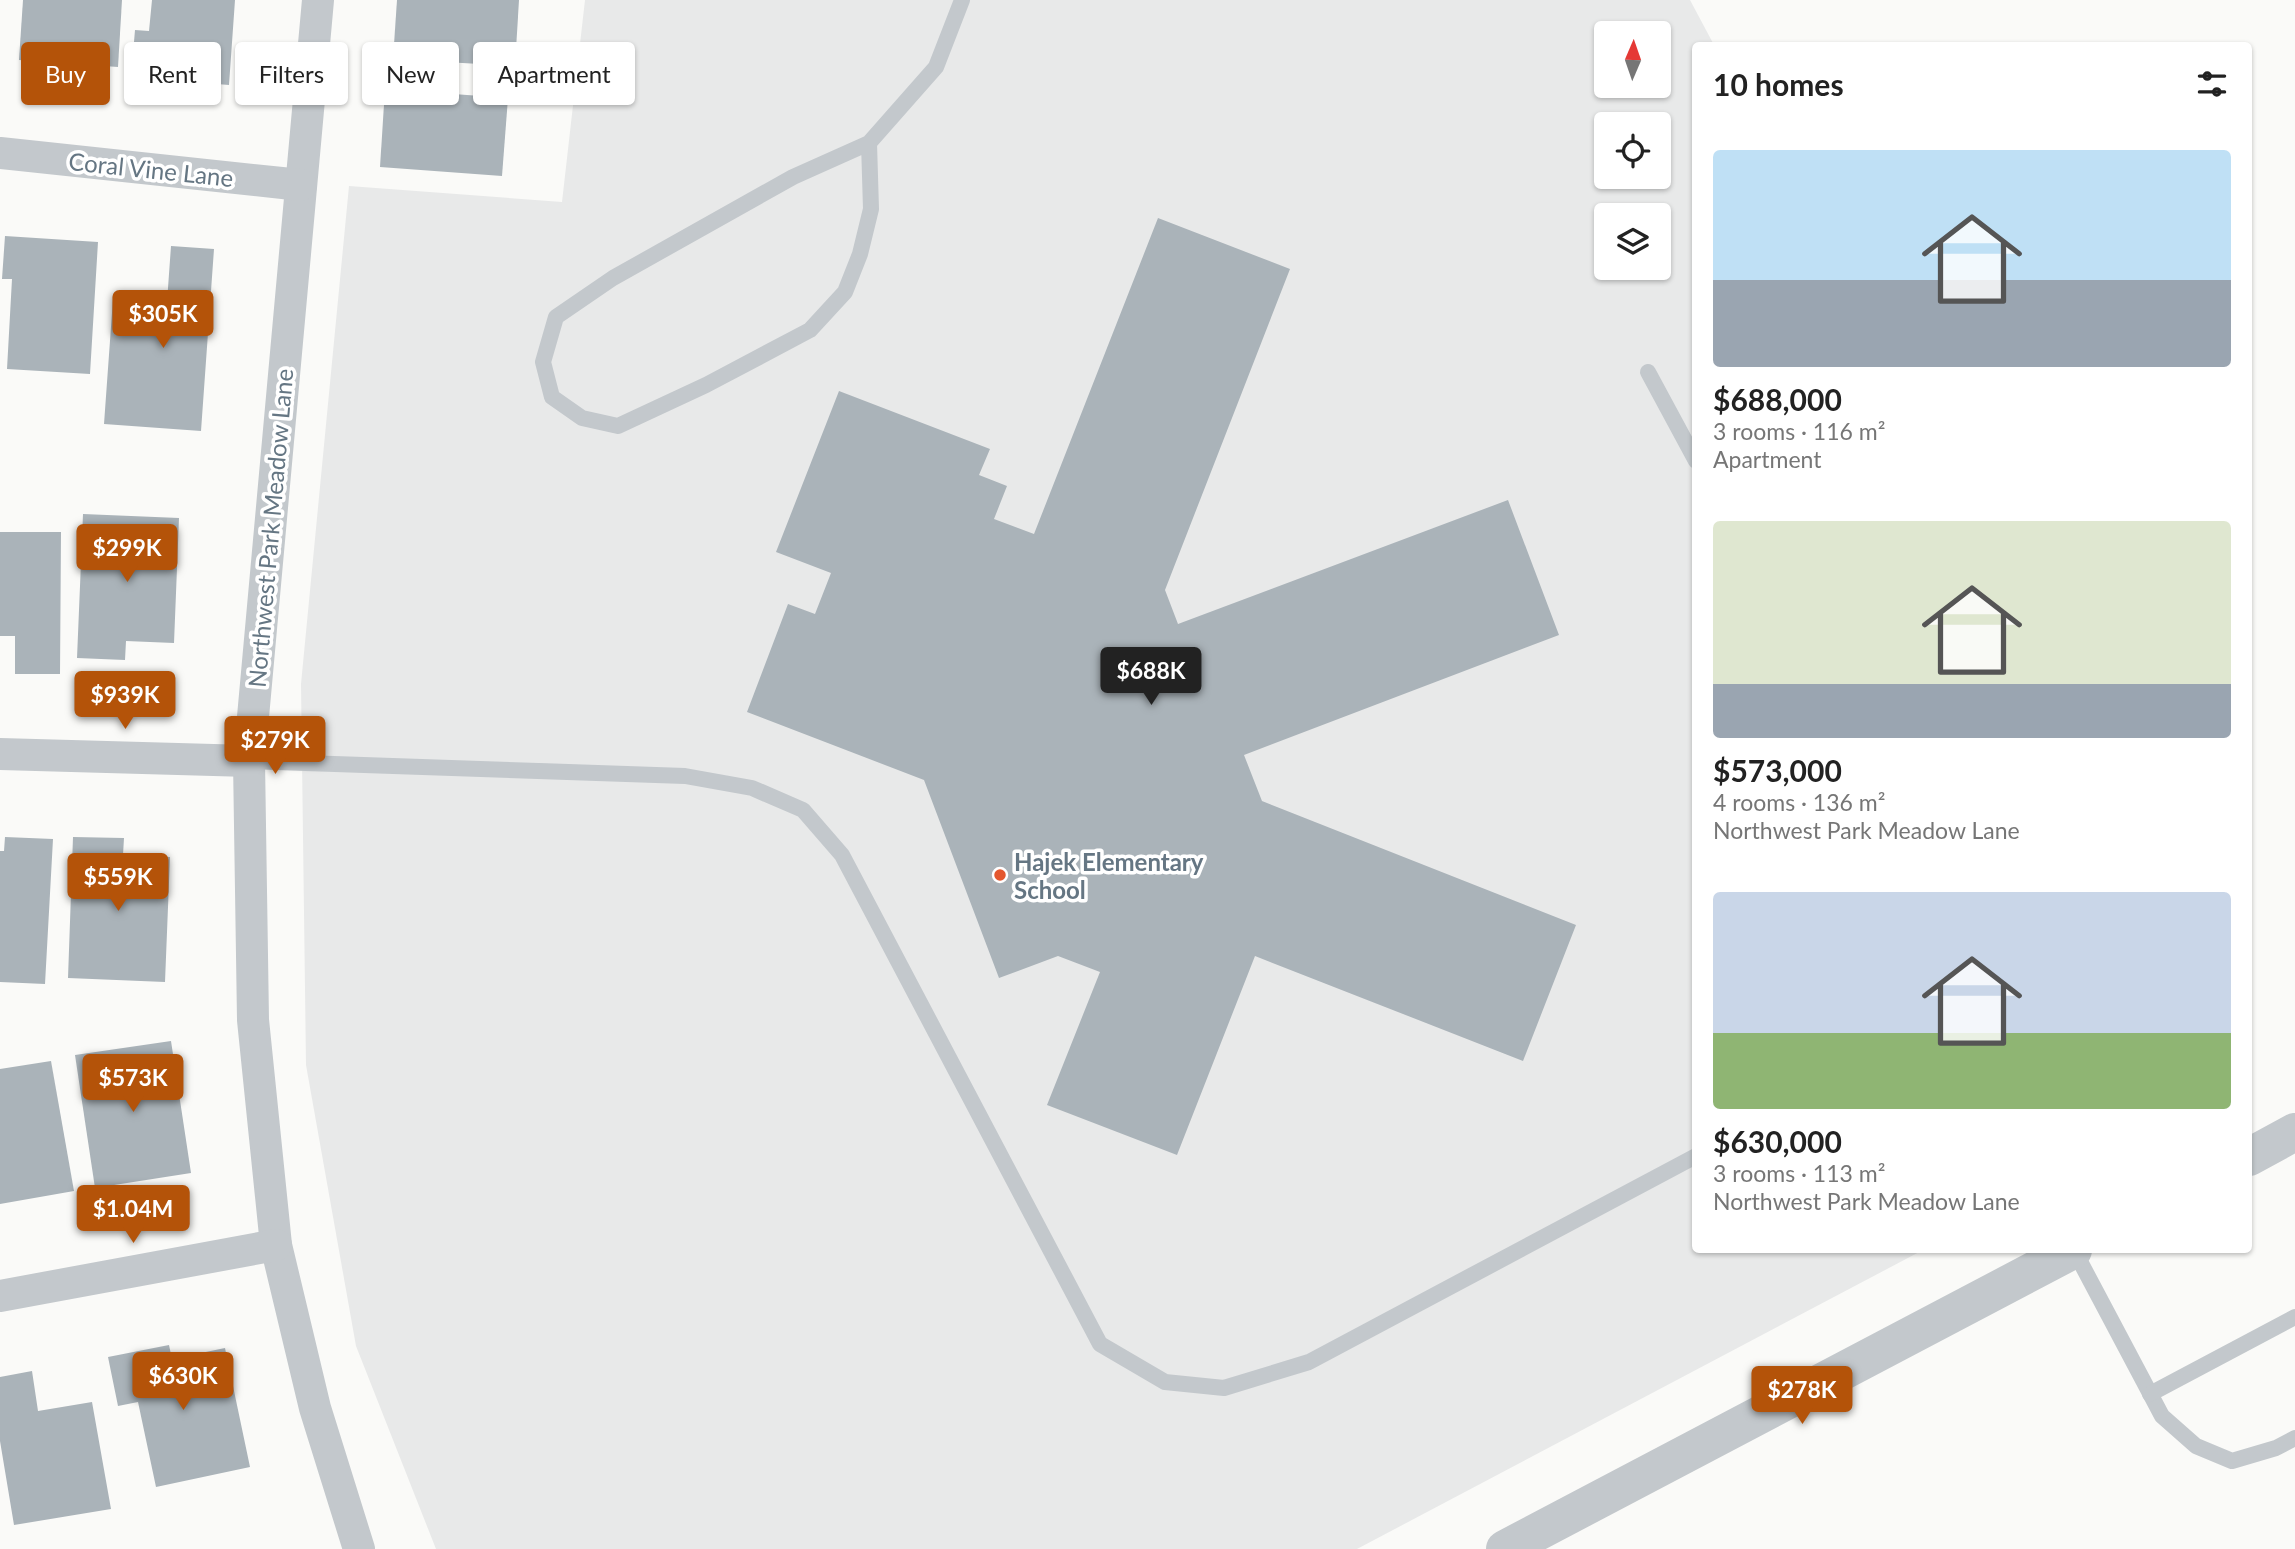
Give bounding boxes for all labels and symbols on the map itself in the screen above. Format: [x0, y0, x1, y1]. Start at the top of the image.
north arrow [1594, 21, 1671, 98]
street label: Coral Vine Lane [67, 146, 235, 192]
pin: $305K [114, 290, 212, 350]
street label: Northwest Park Meadow Lane [242, 367, 298, 689]
pin: $299K [78, 524, 176, 584]
pin: $688K [1102, 648, 1200, 707]
pin: $939K [76, 672, 174, 731]
pin: $279K [226, 716, 324, 776]
place label: Hajek Elementary School [1014, 847, 1204, 904]
pin: $559K [69, 853, 167, 913]
marker: Hajek Elementary School [992, 867, 1008, 883]
pin: $573K [84, 1054, 182, 1114]
pin: $1.04M [76, 1186, 190, 1245]
pin: $630K [134, 1352, 232, 1412]
pin: $278K [1753, 1366, 1851, 1426]

